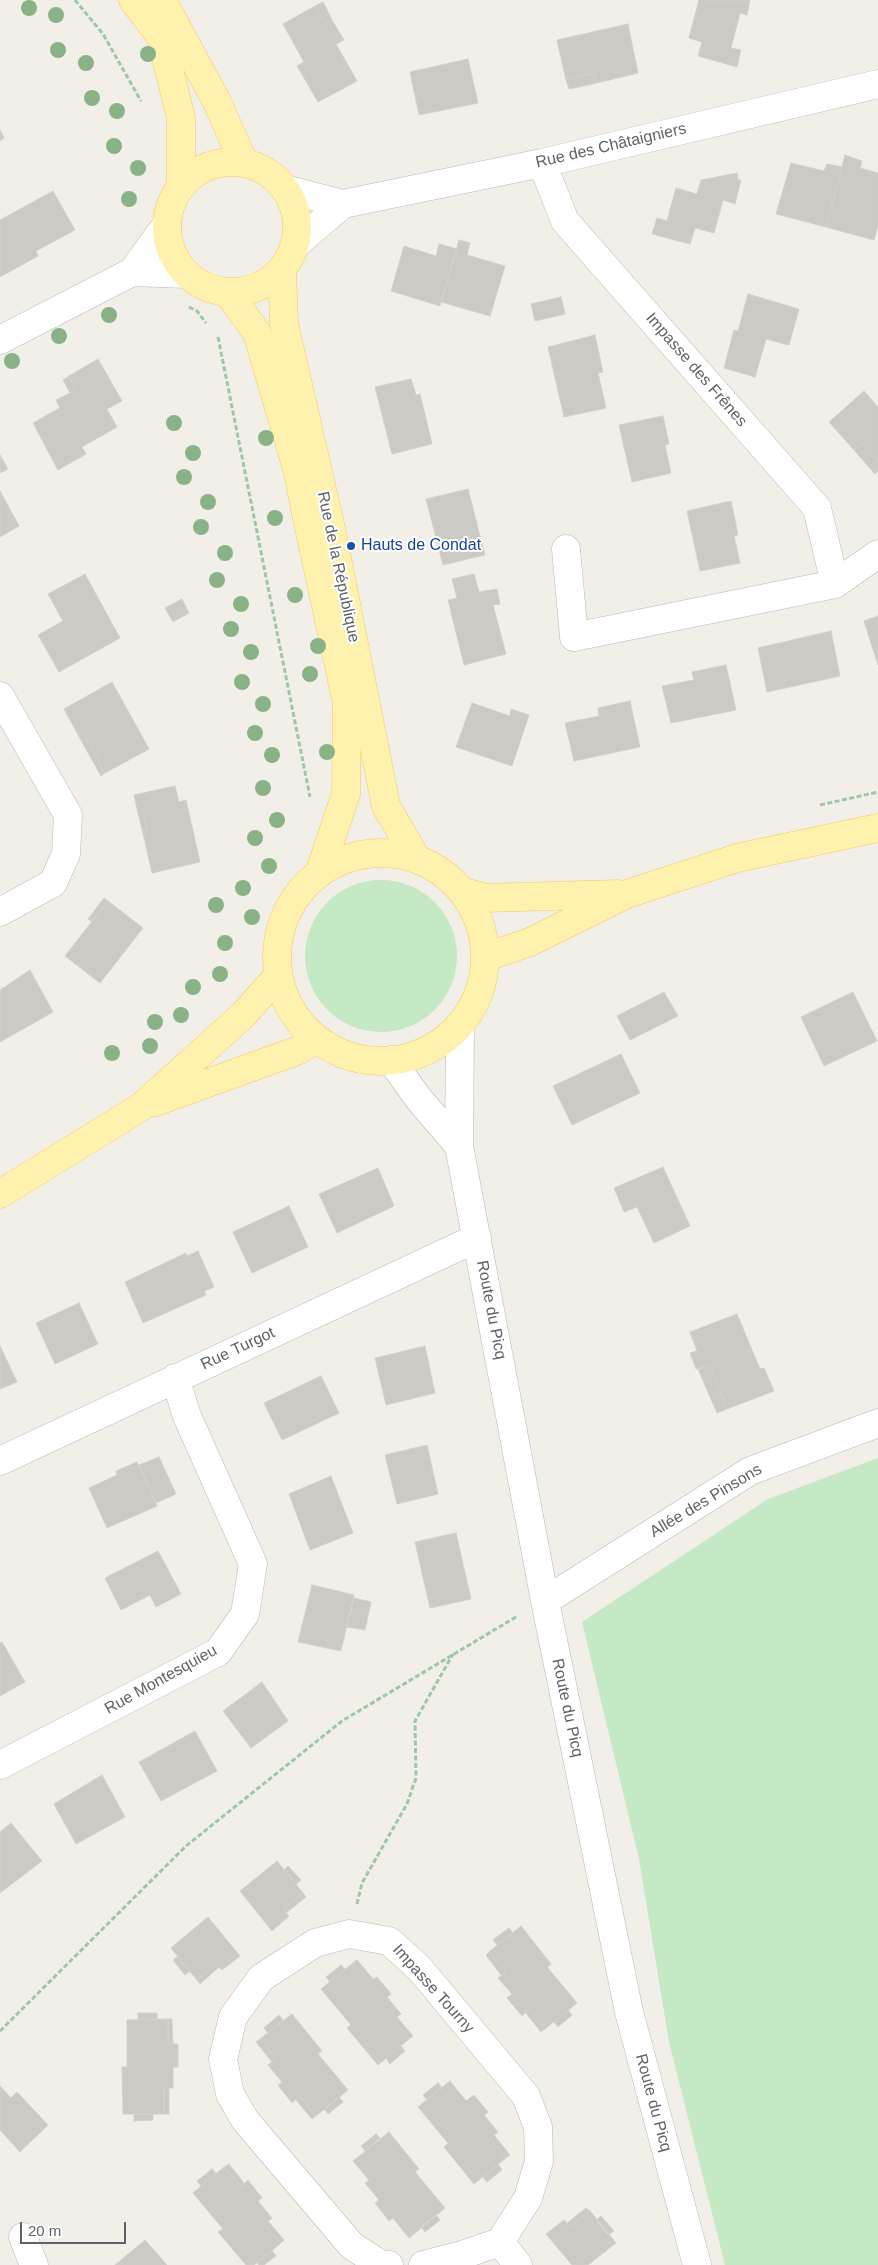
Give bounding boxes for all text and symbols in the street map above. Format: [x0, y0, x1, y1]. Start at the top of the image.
street label: Rue des Châtaigniers [534, 119, 688, 173]
street label: Impasse des Frênes [641, 309, 751, 431]
street label: Rue de la République [313, 490, 363, 644]
place label: Hauts de Condat [361, 536, 481, 556]
marker: Hauts de Condat [345, 540, 357, 552]
street label: Route du Picq [472, 1259, 510, 1361]
street label: Rue Turgot [198, 1324, 278, 1374]
street label: Allée des Pinsons [647, 1460, 765, 1542]
street label: Rue Montesquieu [102, 1641, 220, 1719]
street label: Route du Picq [547, 1657, 587, 1759]
street label: Impasse Tourny [388, 1941, 478, 2037]
street label: Route du Picq [631, 2052, 675, 2154]
scale bar [22, 2212, 129, 2244]
text: 20 m [28, 2222, 61, 2239]

